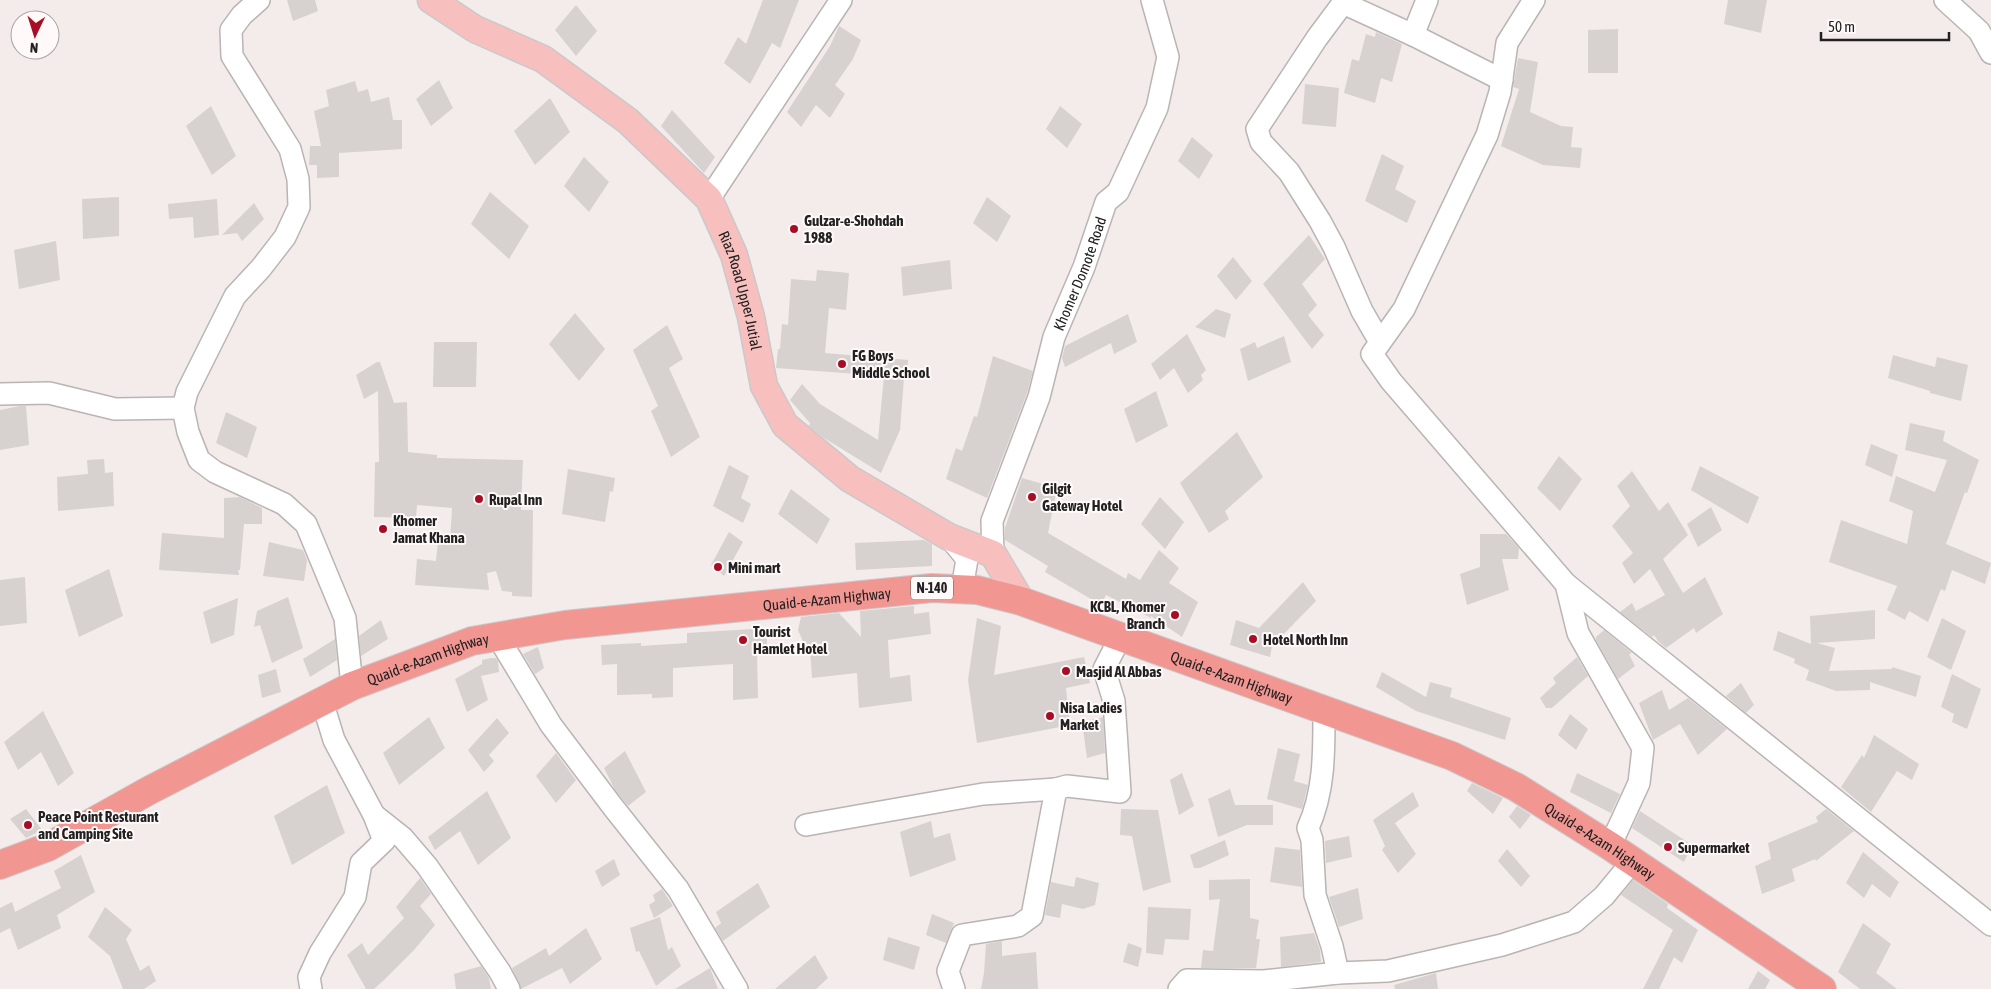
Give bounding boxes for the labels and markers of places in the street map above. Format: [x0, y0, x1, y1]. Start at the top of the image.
place label: Gulzar-e-Shohdah 1988 [804, 212, 904, 246]
marker: Gulzar-e-Shohdah 1988 [788, 223, 800, 235]
place label: FG Boys Middle School [852, 347, 931, 381]
marker: FG Boys Middle School [836, 358, 848, 370]
place label: Gilgit Gateway Hotel [1042, 480, 1124, 514]
place label: Rupal Inn [489, 491, 542, 508]
marker: Gilgit Gateway Hotel [1026, 491, 1038, 503]
marker: Rupal Inn [473, 493, 485, 505]
place label: Khomer Jamat Khana [392, 512, 465, 546]
marker: Khomer Jamat Khana [377, 523, 389, 535]
place label: Mini mart [728, 559, 781, 576]
marker: Mini mart [712, 561, 724, 573]
place label: KCBL, Khomer Branch [1090, 598, 1166, 632]
marker: KCBL, Khomer Branch [1169, 609, 1181, 621]
place label: Tourist Hamlet Hotel [753, 623, 828, 657]
place label: Hotel North Inn [1263, 631, 1348, 648]
marker: Hotel North Inn [1247, 633, 1259, 645]
marker: Tourist Hamlet Hotel [737, 634, 749, 646]
place label: Masjid Al Abbas [1076, 663, 1162, 680]
marker: Masjid Al Abbas [1060, 665, 1072, 677]
place label: Nisa Ladies Market [1060, 699, 1123, 733]
marker: Nisa Ladies Market [1044, 710, 1056, 722]
place label: Peace Point Resturant and Camping Site [38, 808, 159, 842]
marker: Peace Point Resturant and Camping Site [22, 819, 34, 831]
place label: Supermarket [1678, 839, 1750, 856]
marker: Supermarket [1662, 841, 1674, 853]

